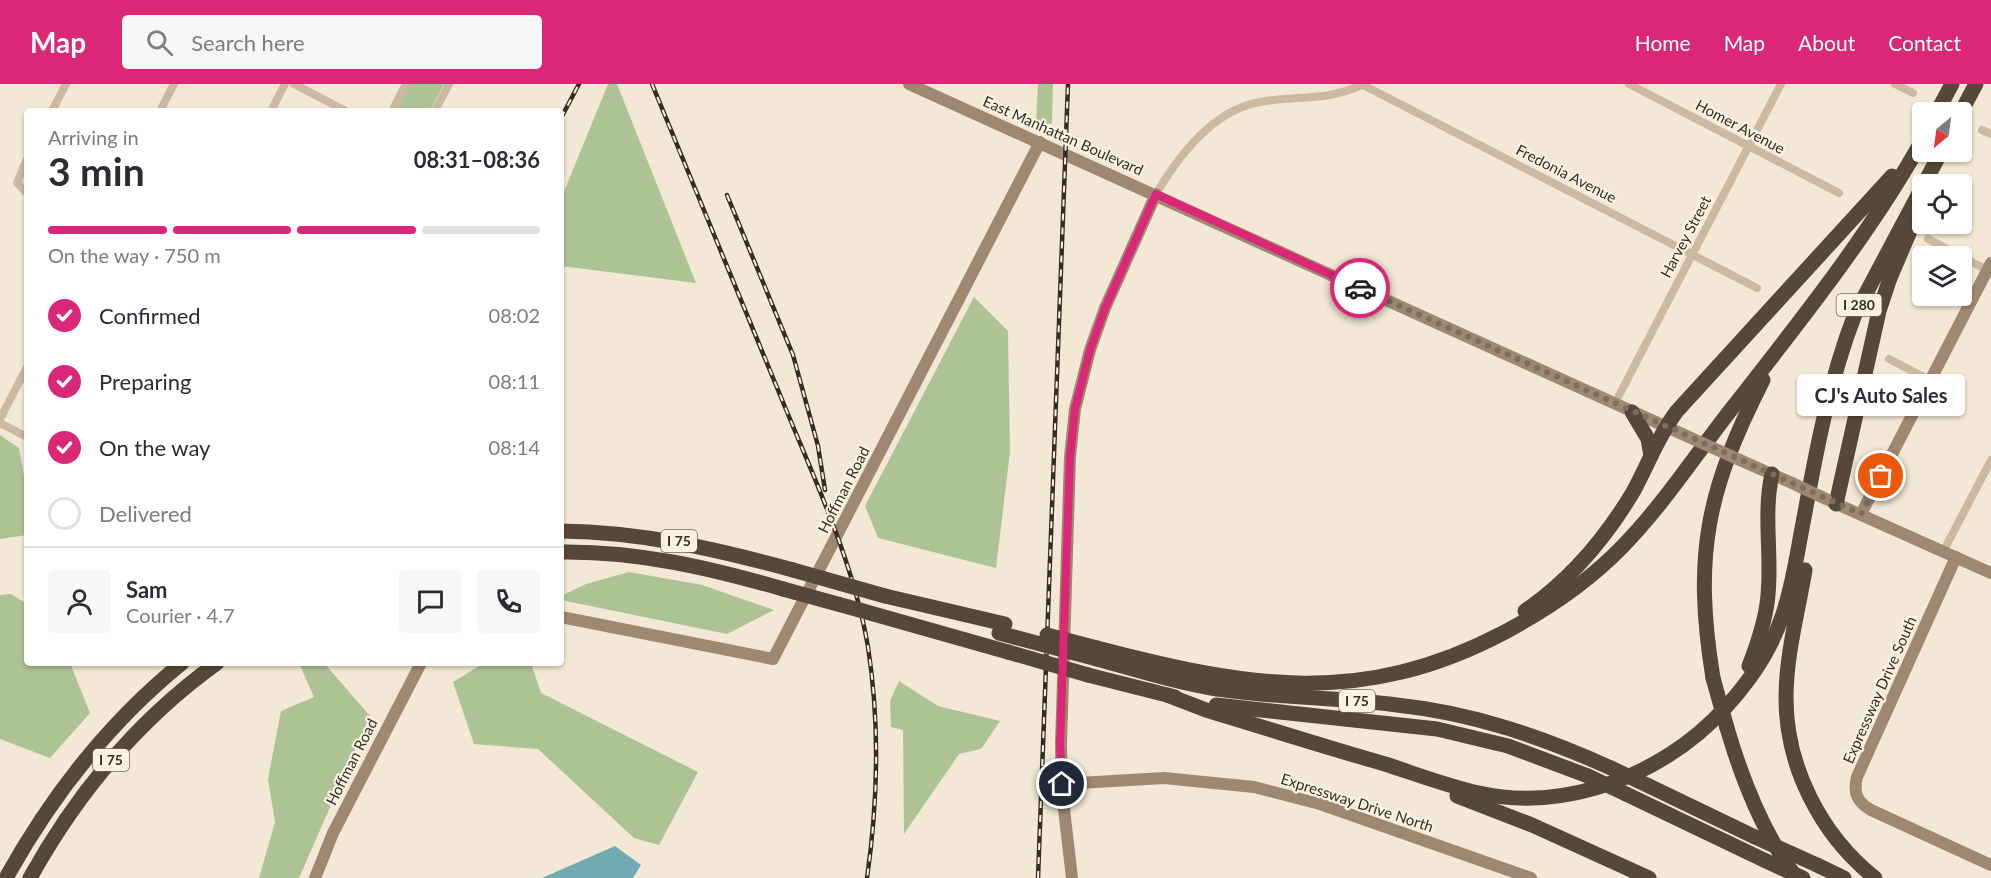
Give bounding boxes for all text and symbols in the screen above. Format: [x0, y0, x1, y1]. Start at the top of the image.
search box [122, 15, 542, 69]
text: Map [30, 25, 86, 59]
icon: search [143, 26, 176, 59]
text: Search here [191, 29, 305, 56]
text: Home [1635, 30, 1691, 55]
text: Map [1724, 30, 1765, 55]
text: About [1798, 30, 1855, 55]
text: Contact [1888, 30, 1961, 55]
street label: East Manhattan Boulevard [981, 92, 1146, 179]
street label: Homer Avenue [1693, 95, 1788, 157]
north arrow [1912, 102, 1972, 162]
map controls [1912, 102, 1972, 306]
text: Arriving in [48, 125, 139, 149]
street label: Fredonia Avenue [1513, 140, 1620, 206]
text: 08:31–08:36 [414, 146, 540, 173]
text: 3 min [48, 148, 145, 194]
button: locate [1912, 174, 1972, 234]
street label: Harvey Street [1656, 192, 1715, 281]
text: On the way · 750 m [48, 243, 221, 267]
button: layers [1912, 246, 1972, 306]
courier [1330, 258, 1390, 318]
icon: car [1344, 272, 1377, 305]
road number: I 280 [1836, 294, 1882, 316]
icon: check [48, 299, 81, 332]
text: Confirmed [99, 302, 201, 329]
text: 08:02 [489, 303, 540, 327]
icon: check [48, 365, 81, 398]
text: Preparing [99, 368, 191, 395]
text: 08:11 [489, 369, 540, 393]
callout: CJ's Auto Sales [1797, 374, 1965, 416]
text: CJ's Auto Sales [1815, 383, 1947, 407]
icon: check [48, 431, 81, 464]
text: On the way [99, 434, 210, 461]
text: 08:14 [489, 435, 540, 459]
street label: Hoffman Road [814, 443, 873, 536]
pin [1855, 450, 1906, 501]
icon: bag [1864, 459, 1897, 492]
text: Delivered [99, 500, 192, 527]
road number: I 75 [661, 530, 697, 552]
button: person [48, 570, 111, 633]
button: chat [399, 570, 462, 633]
button: phone [477, 570, 540, 633]
text: Sam [126, 576, 168, 603]
text: Courier · 4.7 [126, 603, 235, 627]
street label: Expressway Drive South [1839, 613, 1920, 766]
road number: I 75 [1339, 690, 1375, 712]
street label: Hoffman Road [322, 715, 381, 808]
road number: I 75 [93, 749, 129, 771]
pin [1036, 758, 1087, 809]
icon: home [1045, 767, 1078, 800]
street label: Expressway Drive North [1279, 769, 1436, 835]

